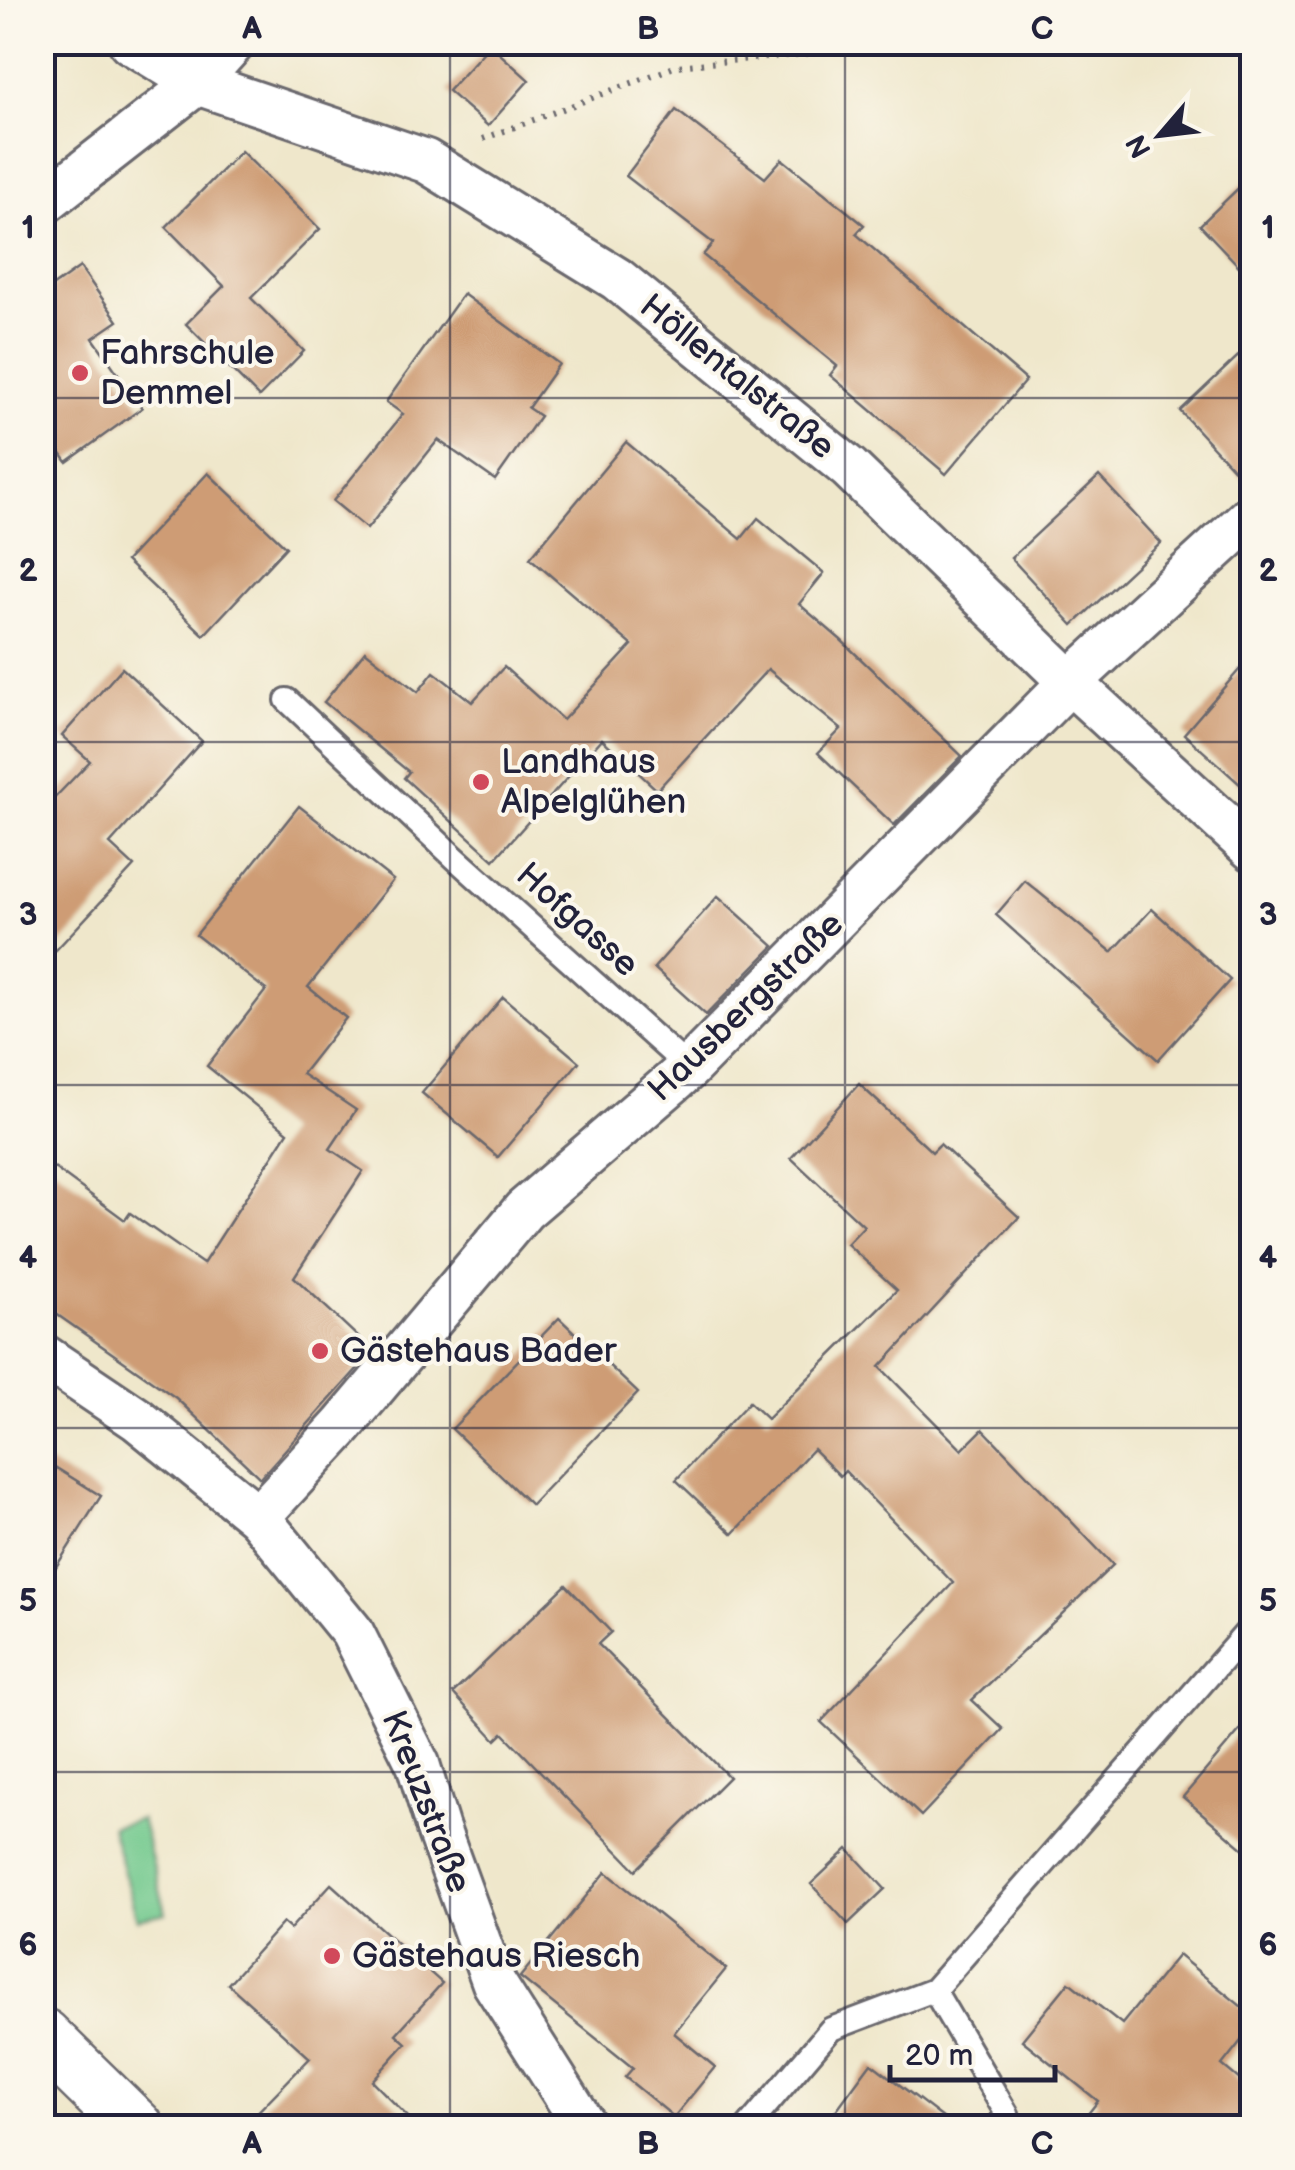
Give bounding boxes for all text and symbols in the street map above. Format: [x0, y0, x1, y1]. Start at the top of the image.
text: A [241, 10, 262, 49]
text: B [637, 10, 659, 49]
text: C [1031, 10, 1053, 49]
north arrow [1110, 85, 1210, 185]
text: N [1120, 129, 1159, 163]
text: 1 [21, 209, 35, 248]
text: 1 [1261, 209, 1275, 248]
street label: Höllentalstraße [631, 285, 843, 469]
place label: Fahrschule Demmel [100, 332, 275, 415]
marker: Fahrschule Demmel [69, 362, 91, 384]
text: 2 [18, 552, 38, 591]
text: 2 [1258, 552, 1278, 591]
place label: Landhaus Alpelglühen [501, 741, 686, 824]
marker: Landhaus Alpelglühen [470, 771, 492, 793]
street label: Hofgasse [507, 854, 647, 986]
text: 3 [19, 896, 37, 935]
text: 3 [1259, 896, 1277, 935]
street label: Hausbergstraße [639, 903, 853, 1111]
text: 4 [19, 1239, 38, 1278]
text: 4 [1259, 1239, 1278, 1278]
place label: Gästehaus Bader [340, 1330, 618, 1373]
marker: Gästehaus Bader [309, 1340, 331, 1362]
text: 5 [19, 1582, 37, 1621]
text: 5 [1259, 1582, 1277, 1621]
street label: Kreuzstraße [372, 1705, 480, 1899]
text: 6 [18, 1926, 38, 1965]
text: 6 [1258, 1926, 1278, 1965]
place label: Gästehaus Riesch [352, 1935, 640, 1978]
marker: Gästehaus Riesch [321, 1945, 343, 1967]
scale bar [890, 2020, 1055, 2082]
text: 20 m [905, 2038, 973, 2074]
text: A [241, 2125, 262, 2164]
text: B [637, 2125, 659, 2164]
text: C [1031, 2125, 1053, 2164]

